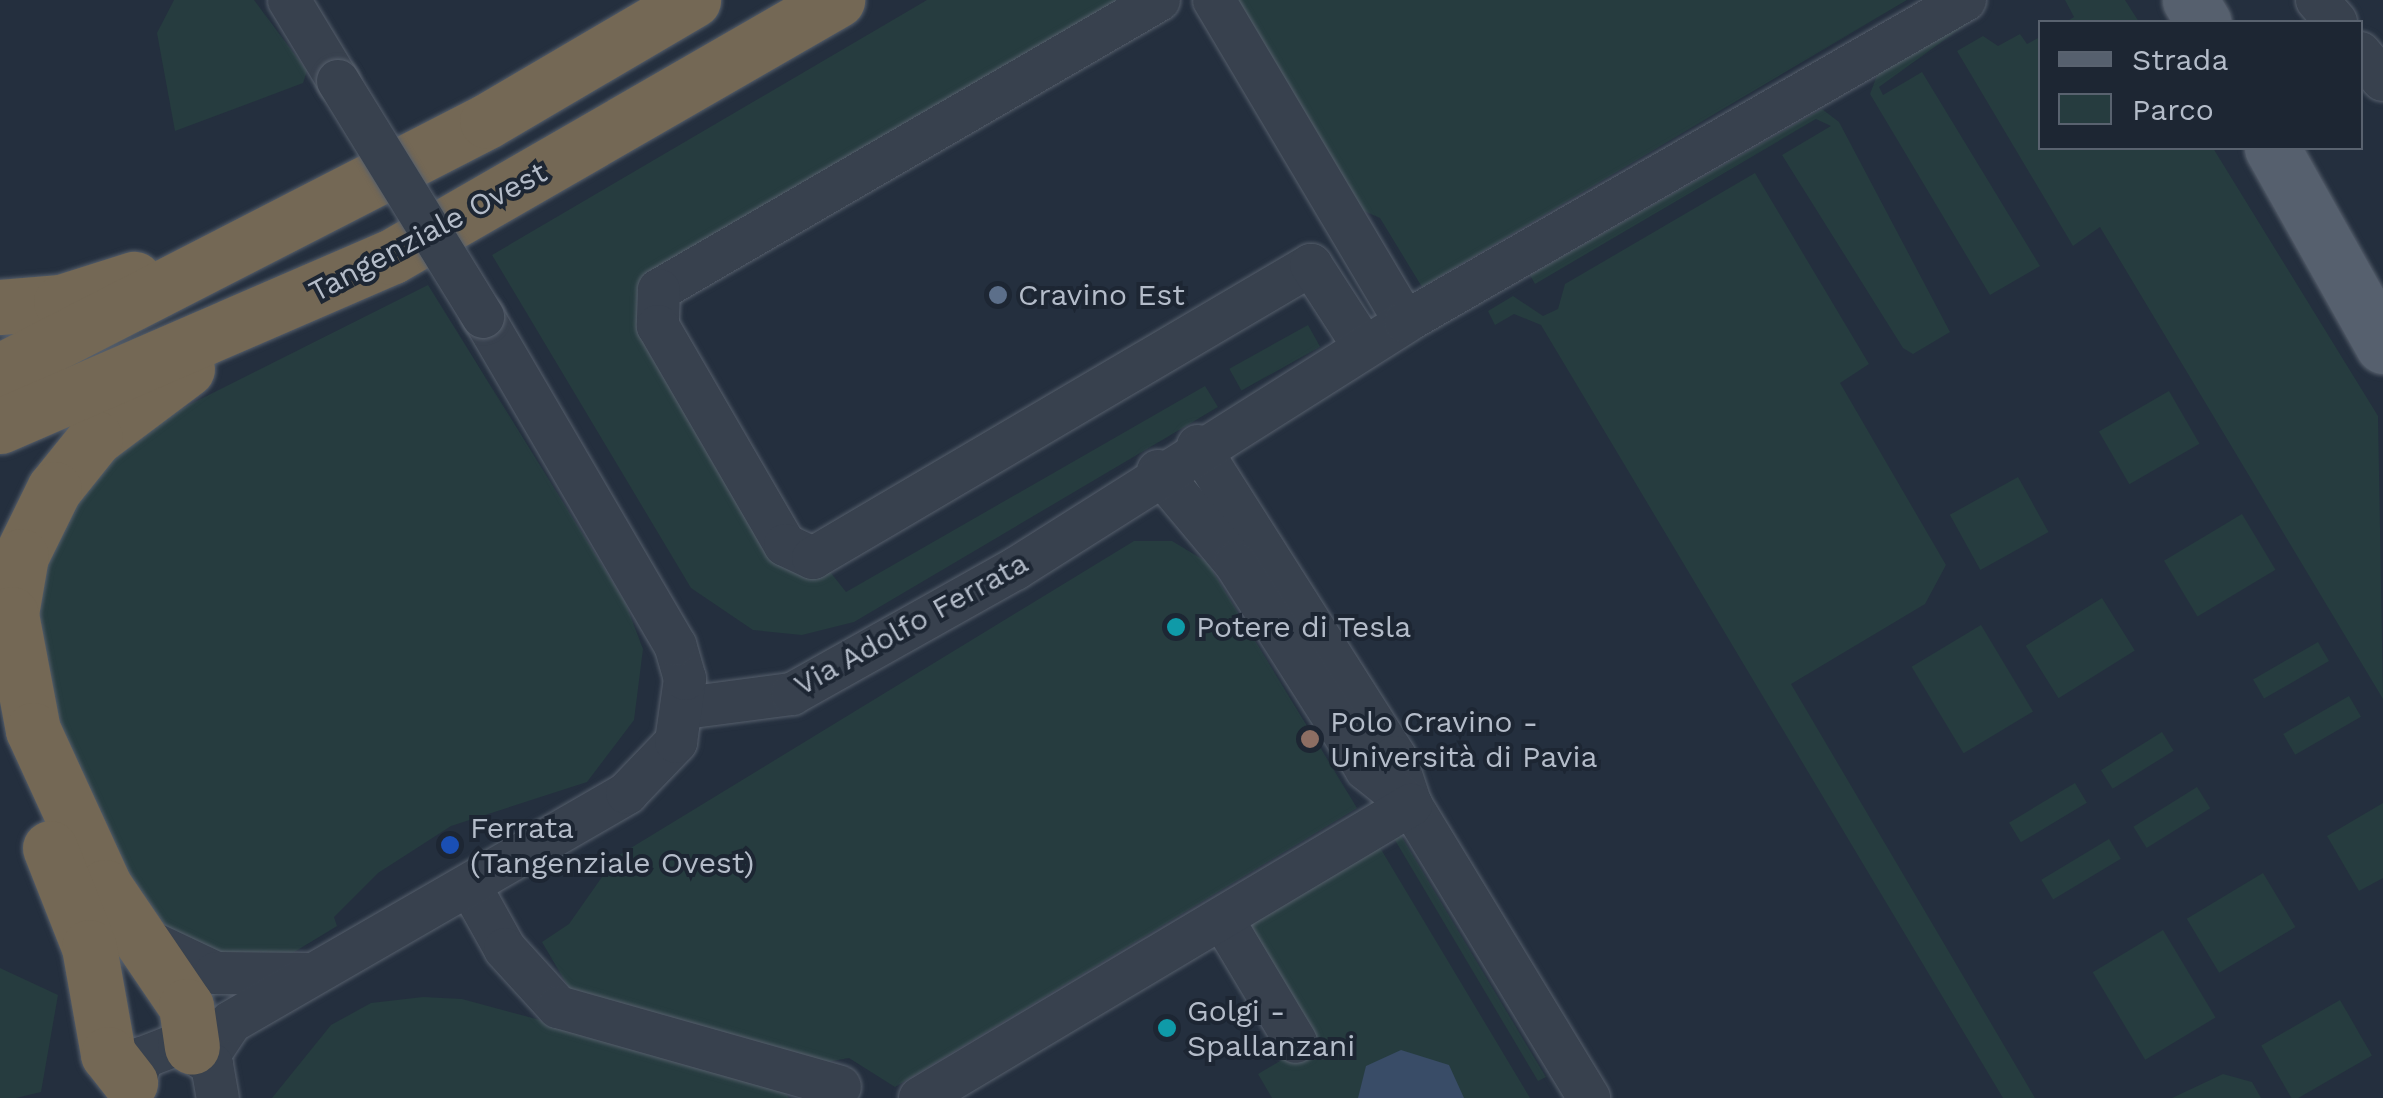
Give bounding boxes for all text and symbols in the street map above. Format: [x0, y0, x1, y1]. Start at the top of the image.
legend [2038, 20, 2363, 150]
text: Strada [2132, 42, 2228, 77]
text: Parco [2132, 92, 2214, 127]
street label: Tangenziale Ovest [303, 154, 553, 310]
place label: Cravino Est [1018, 277, 1185, 313]
marker: Cravino Est [987, 284, 1009, 306]
street label: Via Adolfo Ferrata [787, 544, 1035, 704]
place label: Potere di Tesla [1196, 609, 1412, 645]
marker: Potere di Tesla [1165, 616, 1187, 638]
place label: Polo Cravino - Università di Pavia [1330, 704, 1598, 774]
marker: Polo Cravino - Università di Pavia [1299, 728, 1321, 750]
place label: Ferrata (Tangenziale Ovest) [470, 810, 754, 880]
marker: Ferrata (Tangenziale Ovest) [439, 834, 461, 856]
place label: Golgi - Spallanzani [1187, 993, 1355, 1064]
marker: Golgi - Spallanzani [1156, 1017, 1178, 1039]

